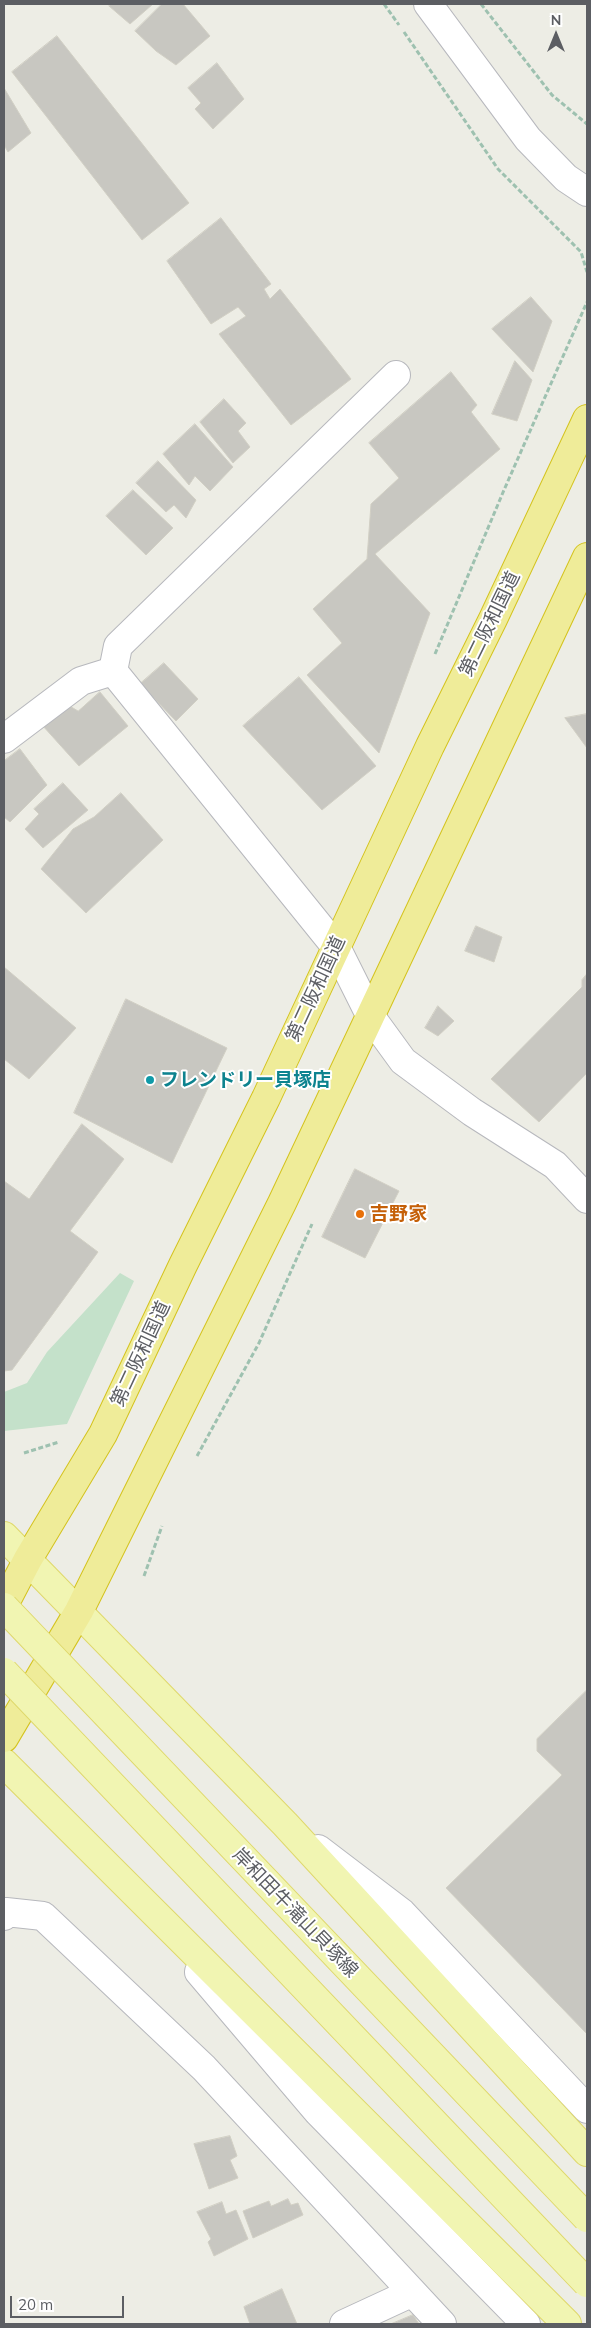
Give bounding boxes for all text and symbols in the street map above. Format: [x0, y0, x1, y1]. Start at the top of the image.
north arrow [531, 10, 581, 60]
text: N [551, 11, 561, 29]
street label: 第二阪和国道 [455, 568, 525, 680]
street label: 第二阪和国道 [282, 933, 350, 1045]
place label: フレンドリー貝塚店 [160, 1069, 331, 1091]
marker: フレンドリー貝塚店 [144, 1074, 156, 1086]
place label: 吉野家 [370, 1203, 427, 1225]
marker: 吉野家 [354, 1208, 366, 1220]
street label: 第二阪和国道 [107, 1298, 175, 1410]
street label: 岸和田牛滝山貝塚線 [227, 1844, 363, 1982]
scale bar [12, 2286, 126, 2318]
text: 20 m [18, 2295, 53, 2314]

